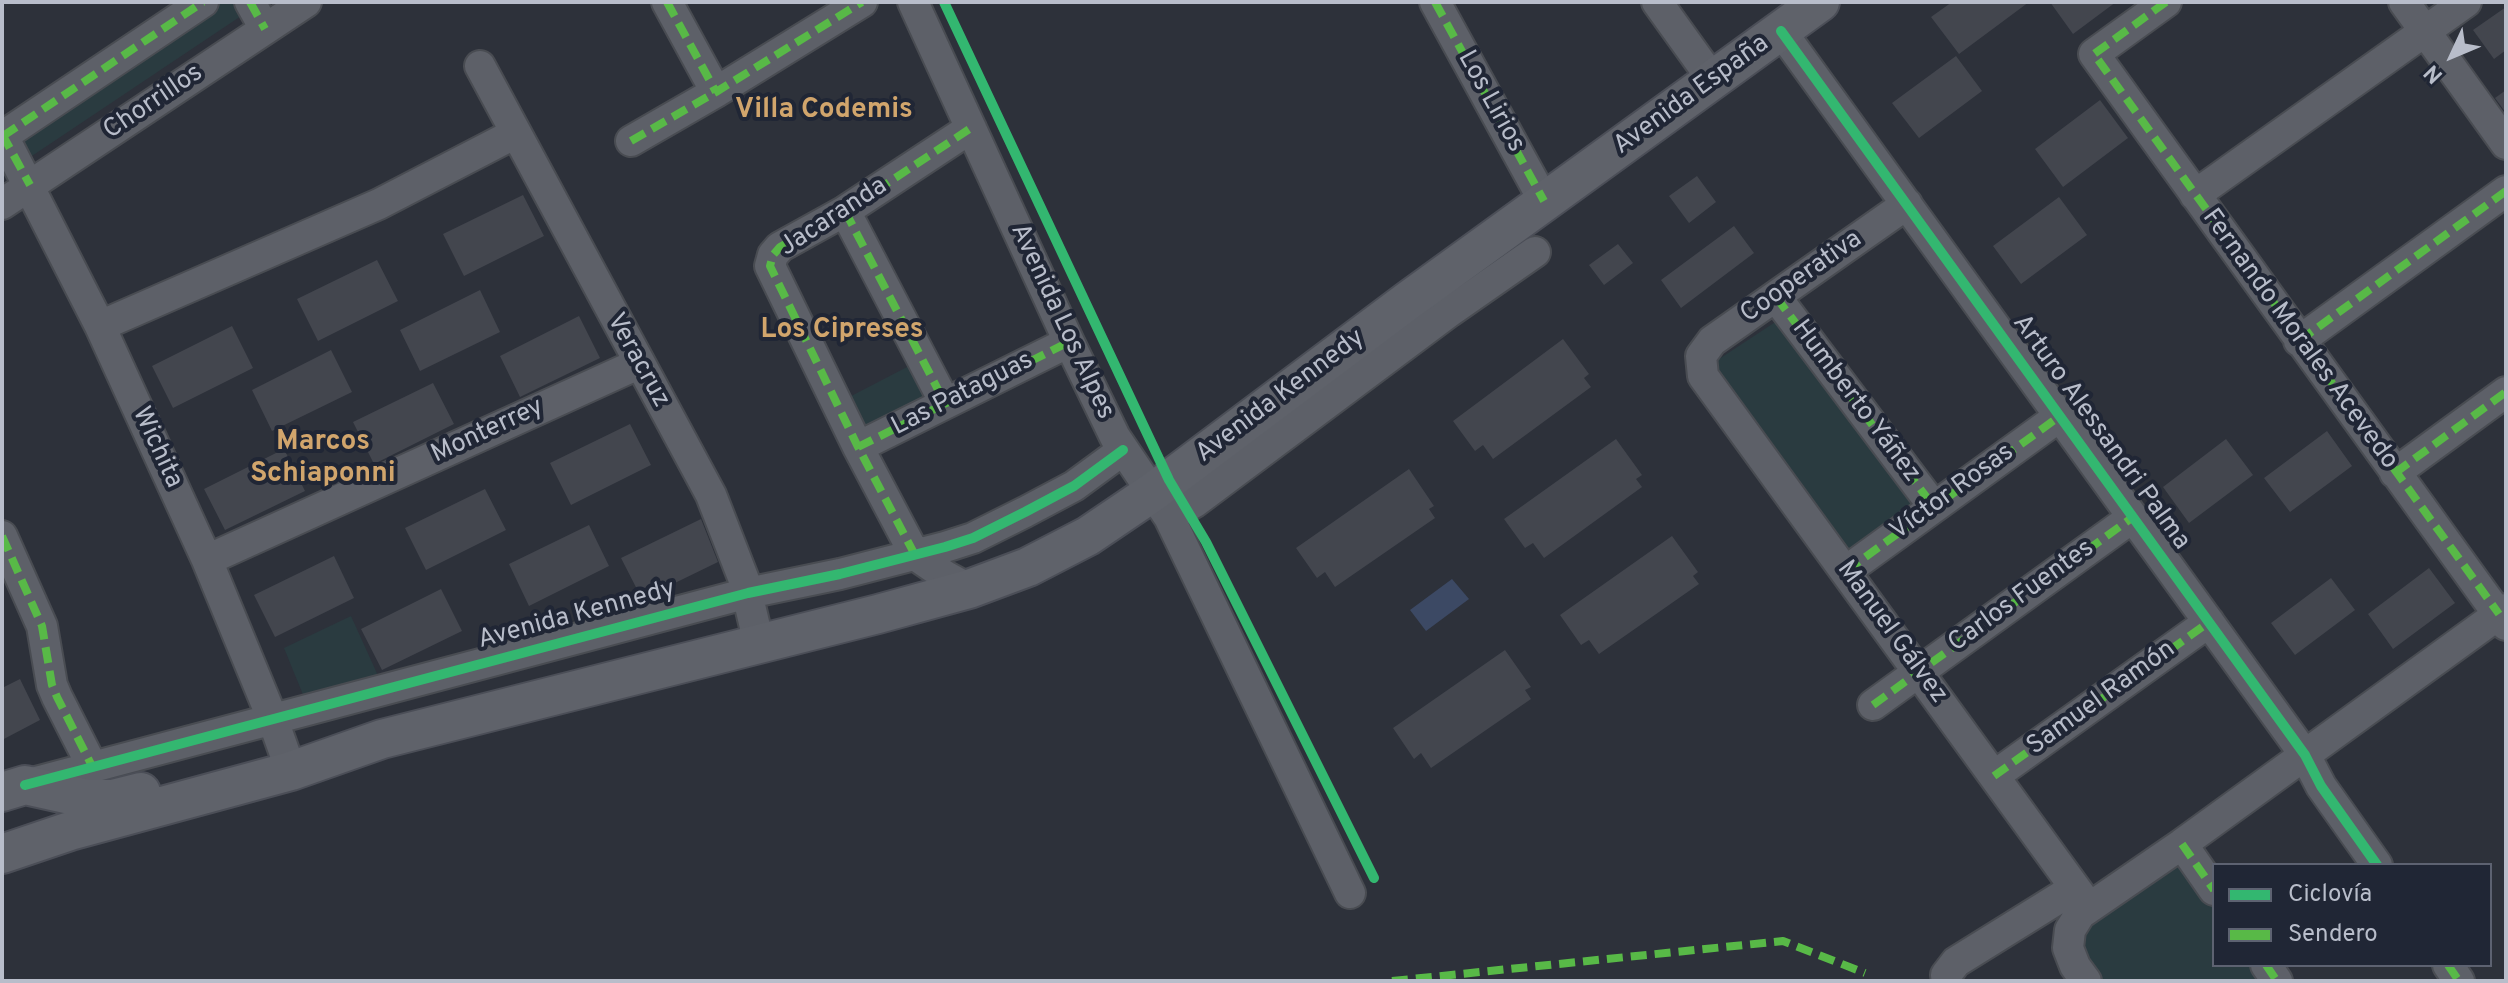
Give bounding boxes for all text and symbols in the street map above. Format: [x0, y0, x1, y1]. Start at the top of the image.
north arrow [2412, 16, 2492, 96]
street label: Avenida España [1608, 29, 1776, 163]
street label: Los Lirios [1449, 46, 1531, 158]
text: N [2419, 58, 2450, 88]
street label: Chorrillos [98, 59, 210, 147]
district label: Villa Codemis [735, 94, 913, 128]
street label: Jacaranda [774, 172, 894, 264]
street label: Fernando Morales Acevedo [2194, 204, 2404, 476]
street label: Avenida Los Alpes [1002, 219, 1120, 425]
street label: Cooperativa [1735, 225, 1869, 331]
street label: Veracruz [598, 308, 676, 414]
street label: Arturo Alessandri Palma [2004, 309, 2196, 557]
district label: Los Cipreses [761, 314, 923, 348]
street label: Humberto Yáñez [1784, 315, 1926, 489]
street label: Avenida Kennedy [1191, 323, 1371, 471]
street label: Las Pataguas [887, 346, 1039, 444]
street label: Monterrey [427, 392, 549, 472]
street label: Wichita [124, 402, 188, 494]
district label: Marcos Schiaponni [250, 426, 396, 492]
street label: Víctor Rosas [1885, 438, 2021, 548]
street label: Carlos Fuentes [1943, 534, 2101, 660]
street label: Manuel Gálvez [1829, 556, 1953, 710]
street label: Avenida Kennedy [475, 575, 679, 657]
street label: Samuel Ramón [2022, 635, 2182, 763]
legend [2212, 863, 2492, 967]
text: Ciclovía [2288, 880, 2372, 910]
text: Sendero [2288, 920, 2378, 950]

